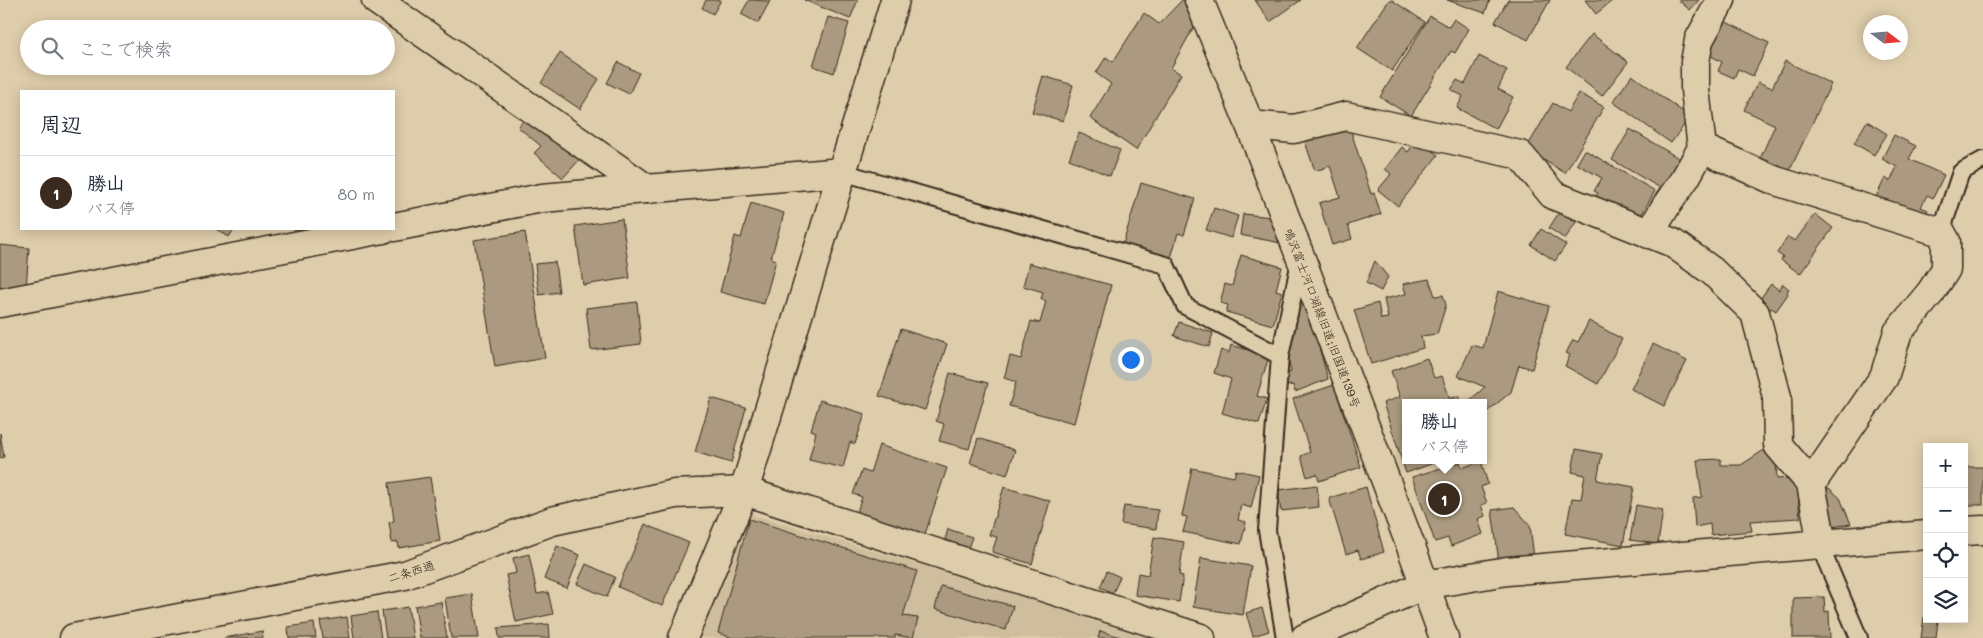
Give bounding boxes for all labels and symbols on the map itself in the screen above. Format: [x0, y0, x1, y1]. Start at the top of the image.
north arrow [1863, 15, 1908, 60]
street label: 鳴沢富士河口湖線旧道;旧国道139号 [1281, 226, 1365, 410]
your location [1118, 347, 1144, 373]
pin: 1 [1428, 480, 1460, 518]
street label: 二条西通 [386, 556, 436, 586]

